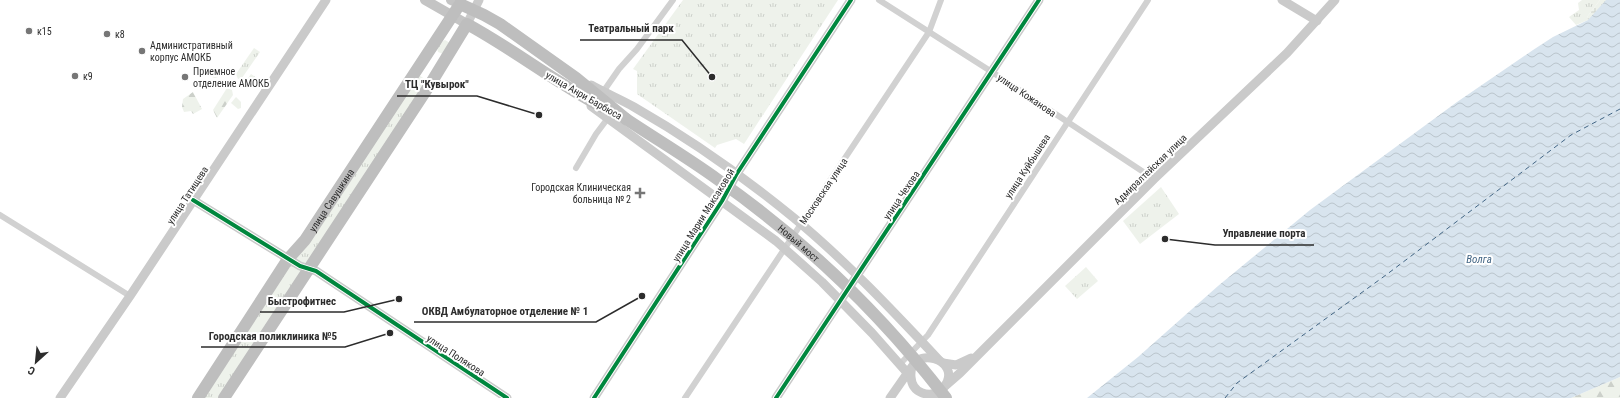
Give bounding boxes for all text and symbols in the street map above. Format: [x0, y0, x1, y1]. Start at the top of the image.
callout: Театральный парк [580, 17, 682, 40]
text: Театральный парк [588, 22, 674, 35]
marker: к15 [24, 26, 34, 36]
place label: к15 [37, 26, 52, 37]
marker: к8 [102, 29, 112, 39]
place label: к8 [115, 29, 125, 40]
place label: Административный корпус АМОКБ [150, 40, 233, 63]
marker: Административный корпус АМОКБ [137, 46, 147, 56]
place label: Приемное отделение АМОКБ [193, 66, 270, 89]
street label: улица Анри Барбюса [544, 69, 624, 122]
marker: к9 [70, 71, 80, 81]
place label: к9 [83, 71, 93, 82]
marker: Приемное отделение АМОКБ [180, 72, 190, 82]
street label: улица Кожанова [995, 72, 1058, 119]
callout: ТЦ "Кувырок" [397, 73, 477, 96]
text: ТЦ "Кувырок" [405, 78, 469, 91]
street label: улица Куйбышева [1003, 132, 1052, 200]
street label: Адмиралтейская улица [1112, 132, 1189, 207]
street label: Московская улица [797, 156, 850, 226]
street label: улица Татищева [165, 164, 210, 226]
street label: улица Савушкина [307, 167, 356, 234]
street label: улица Марии Максаковой [670, 167, 737, 264]
street label: улица Чехова [881, 169, 922, 222]
place label: Городская Клиническая больница № 2 [531, 182, 631, 205]
marker: Городская Клиническая больница № 2 [634, 187, 646, 199]
callout: Управление порта [1215, 222, 1314, 245]
street label: Новый мост [776, 223, 821, 264]
text: Управление порта [1222, 227, 1306, 240]
water label: Волга [1466, 253, 1492, 266]
callout: Быстрофитнес [260, 289, 344, 312]
text: Быстрофитнес [268, 295, 336, 308]
callout: ОКВД Амбулаторное отделение № 1 [414, 299, 596, 322]
text: ОКВД Амбулаторное отделение № 1 [422, 305, 588, 318]
callout: Городская поликлиника №5 [201, 324, 345, 347]
text: Городская поликлиника №5 [209, 330, 338, 343]
street label: улица Полякова [425, 333, 487, 378]
north arrow [16, 342, 56, 382]
text: С [26, 363, 37, 378]

